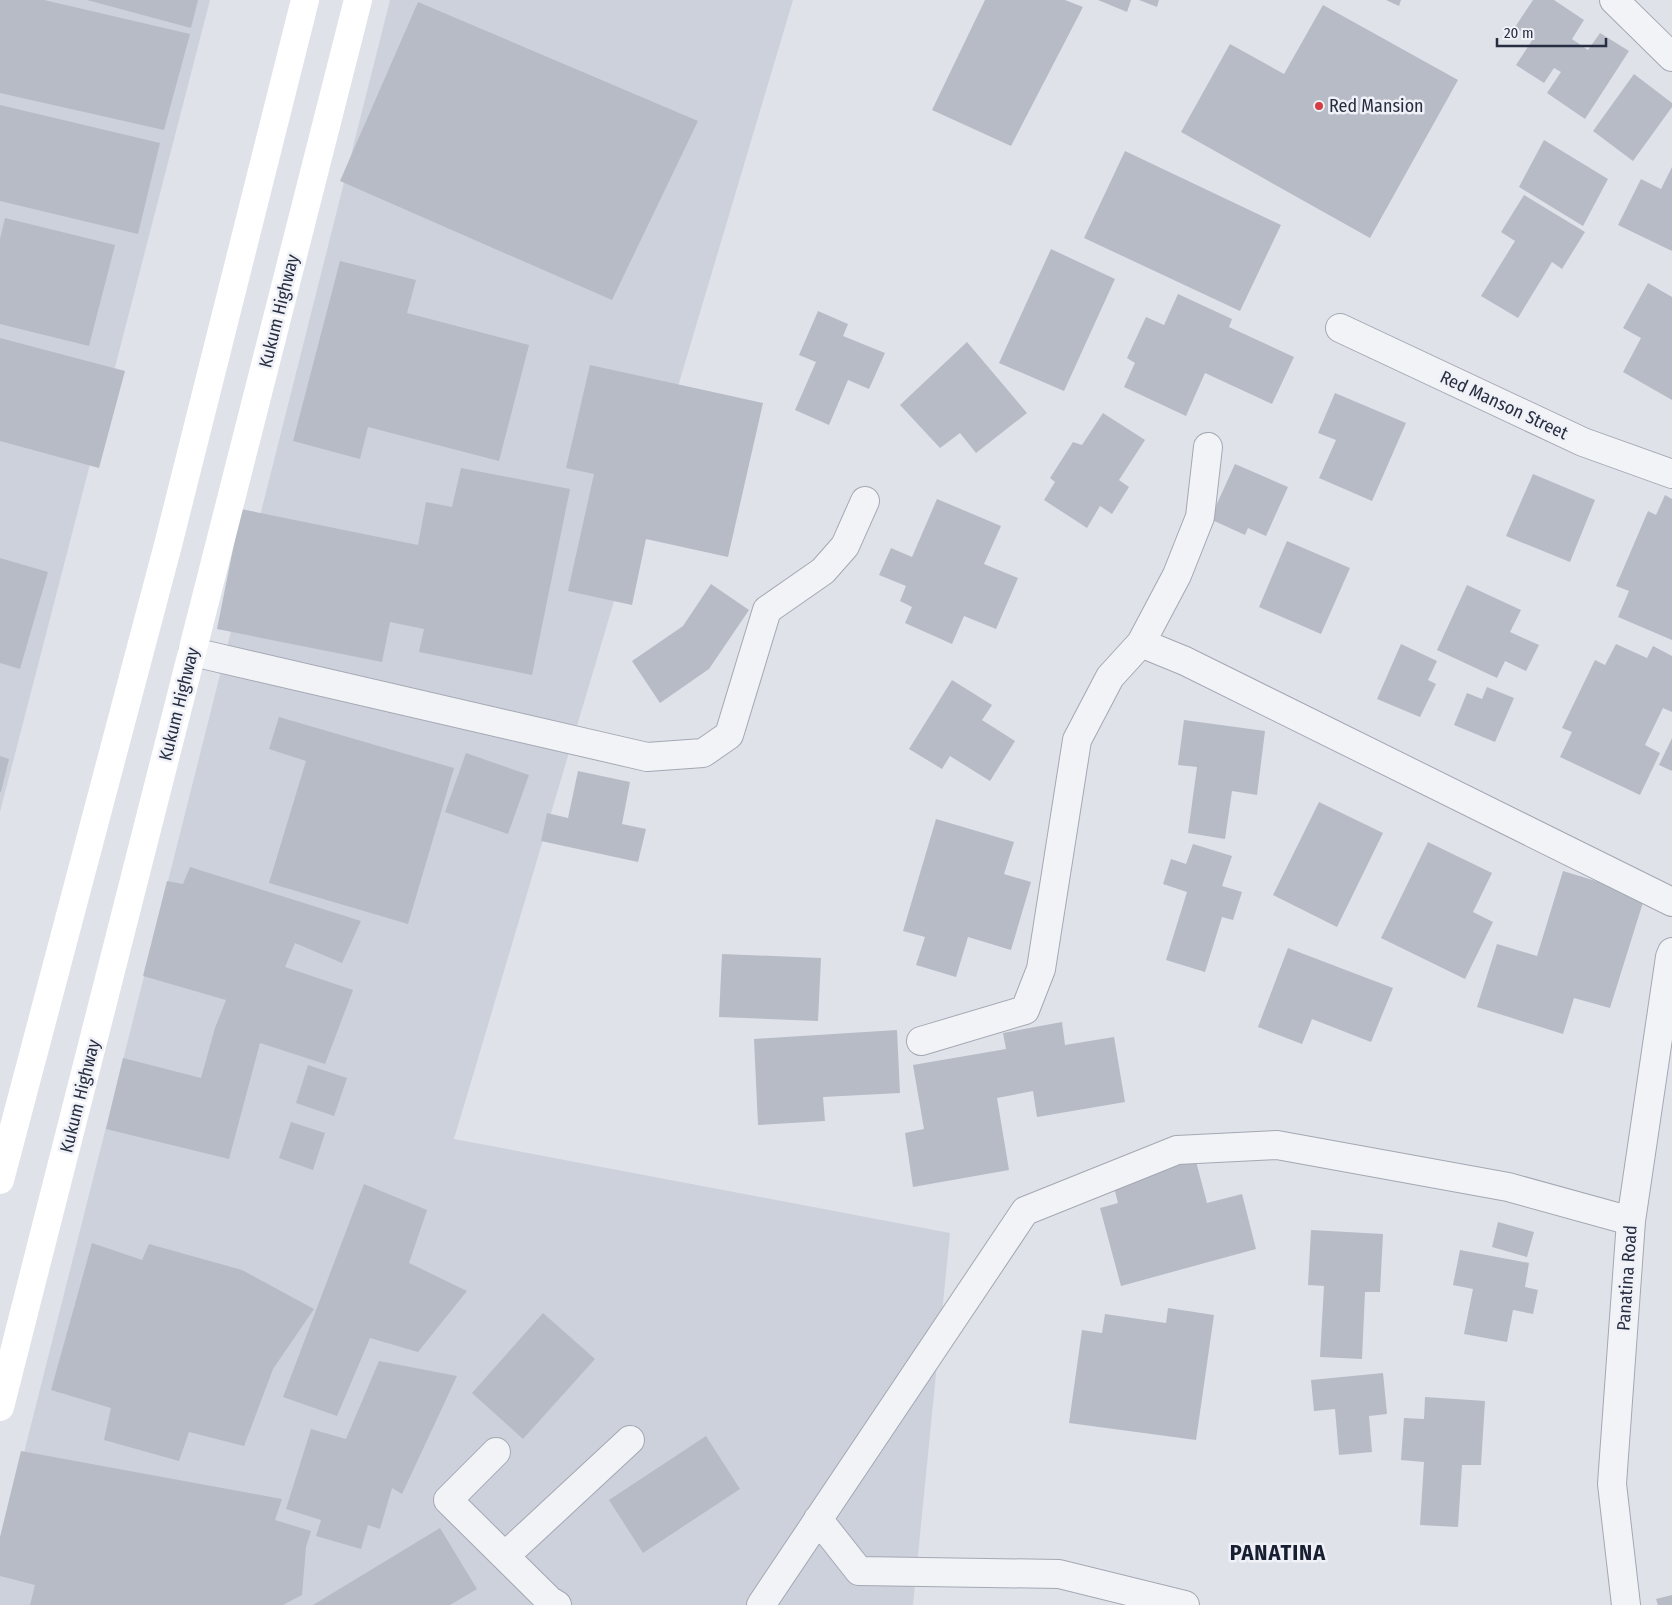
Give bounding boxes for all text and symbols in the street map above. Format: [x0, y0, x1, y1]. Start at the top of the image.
scale bar [1497, 15, 1606, 47]
text: 20 m [1504, 24, 1534, 42]
place label: Red Mansion [1329, 95, 1424, 117]
marker: Red Mansion [1313, 100, 1325, 112]
street label: Kukum Highway [254, 252, 304, 370]
street label: Red Manson Street [1437, 366, 1572, 444]
street label: Kukum Highway [154, 645, 204, 763]
street label: Kukum Highway [55, 1037, 105, 1155]
street label: Panatina Road [1612, 1224, 1642, 1332]
district label: PANATINA [1230, 1539, 1326, 1566]

